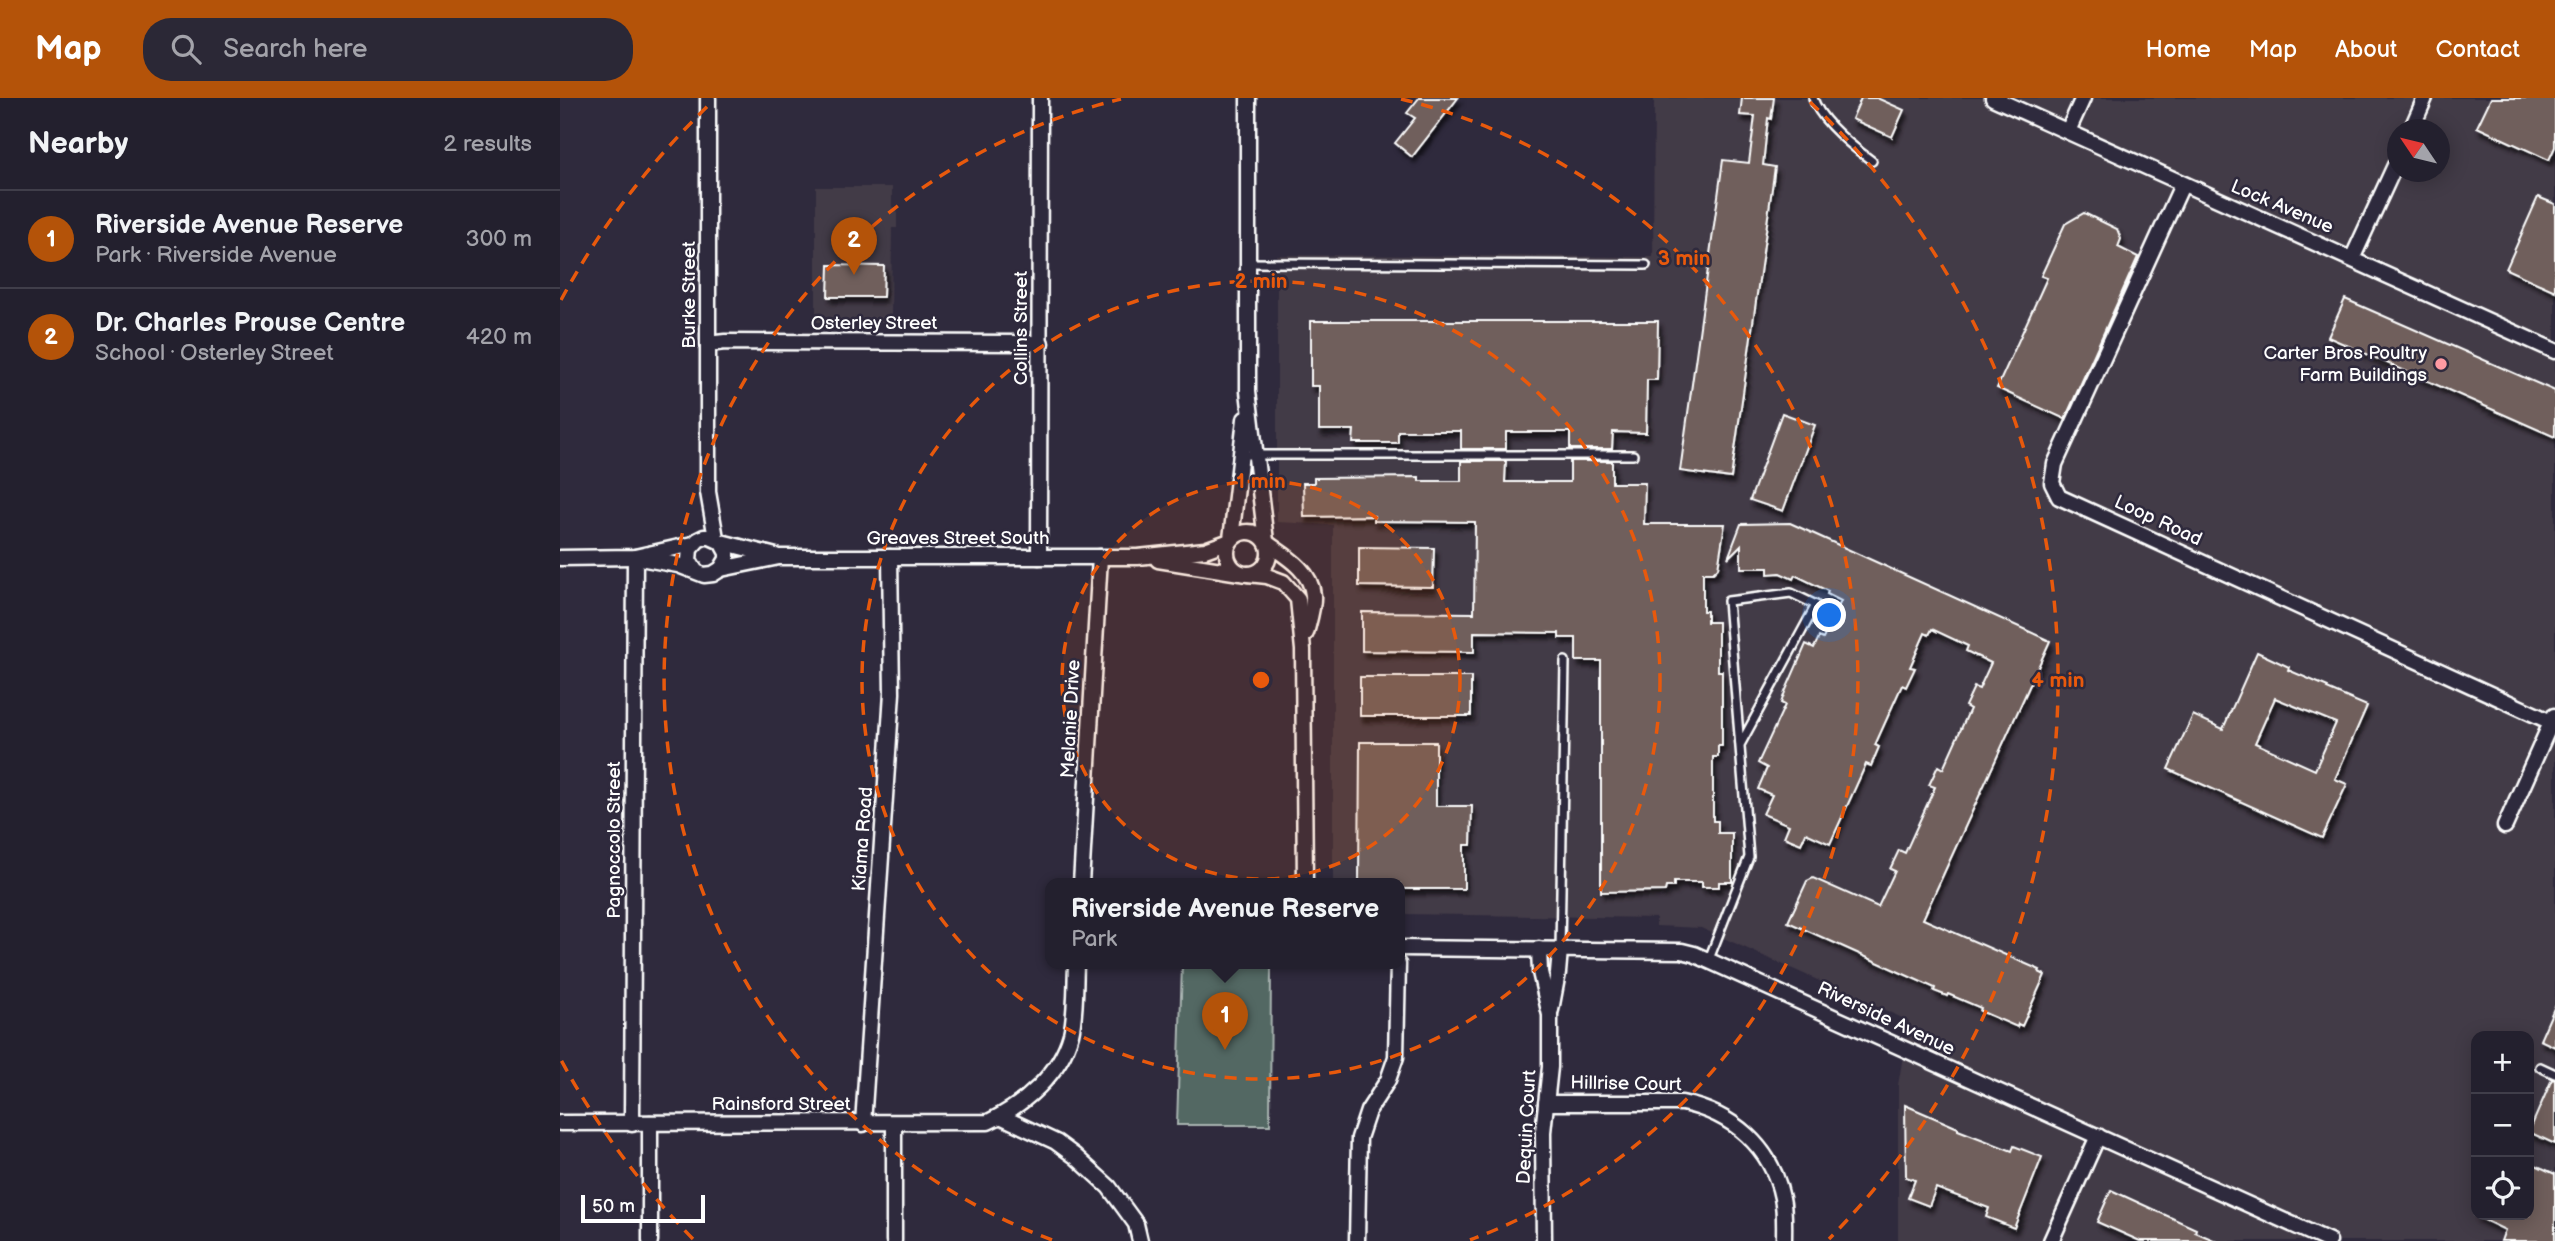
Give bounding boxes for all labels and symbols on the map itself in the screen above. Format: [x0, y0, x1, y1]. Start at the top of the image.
north arrow [2387, 119, 2450, 182]
street label: Lock Avenue [2227, 175, 2337, 239]
pin: 2 [831, 217, 877, 275]
street label: Burke Street [678, 241, 701, 349]
text: 3 min [1658, 246, 1710, 271]
text: 2 min [1234, 269, 1288, 294]
street label: Collins Street [1010, 271, 1033, 385]
street label: Osterley Street [811, 312, 938, 335]
place label: Carter Bros Poultry Farm Buildings [2263, 342, 2427, 387]
marker: Carter Bros Poultry Farm Buildings [2433, 356, 2449, 372]
text: 1 min [1236, 469, 1286, 494]
street label: Loop Road [2111, 491, 2205, 551]
street label: Greaves Street South [866, 527, 1050, 550]
your location [1812, 598, 1846, 632]
street label: Melanie Drive [1056, 659, 1086, 779]
centre of rings [1249, 668, 1273, 692]
text: 4 min [2032, 668, 2084, 693]
street label: Pagnoccolo Street [603, 761, 626, 919]
street label: Kiama Road [848, 786, 878, 892]
street label: Riverside Avenue [1814, 977, 1958, 1061]
pin: 1 [1202, 992, 1248, 1050]
street label: Dequin Court [1513, 1069, 1541, 1185]
street label: Hillrise Court [1570, 1072, 1682, 1096]
street label: Rainsford Street [711, 1093, 851, 1116]
scale bar [581, 1192, 705, 1224]

